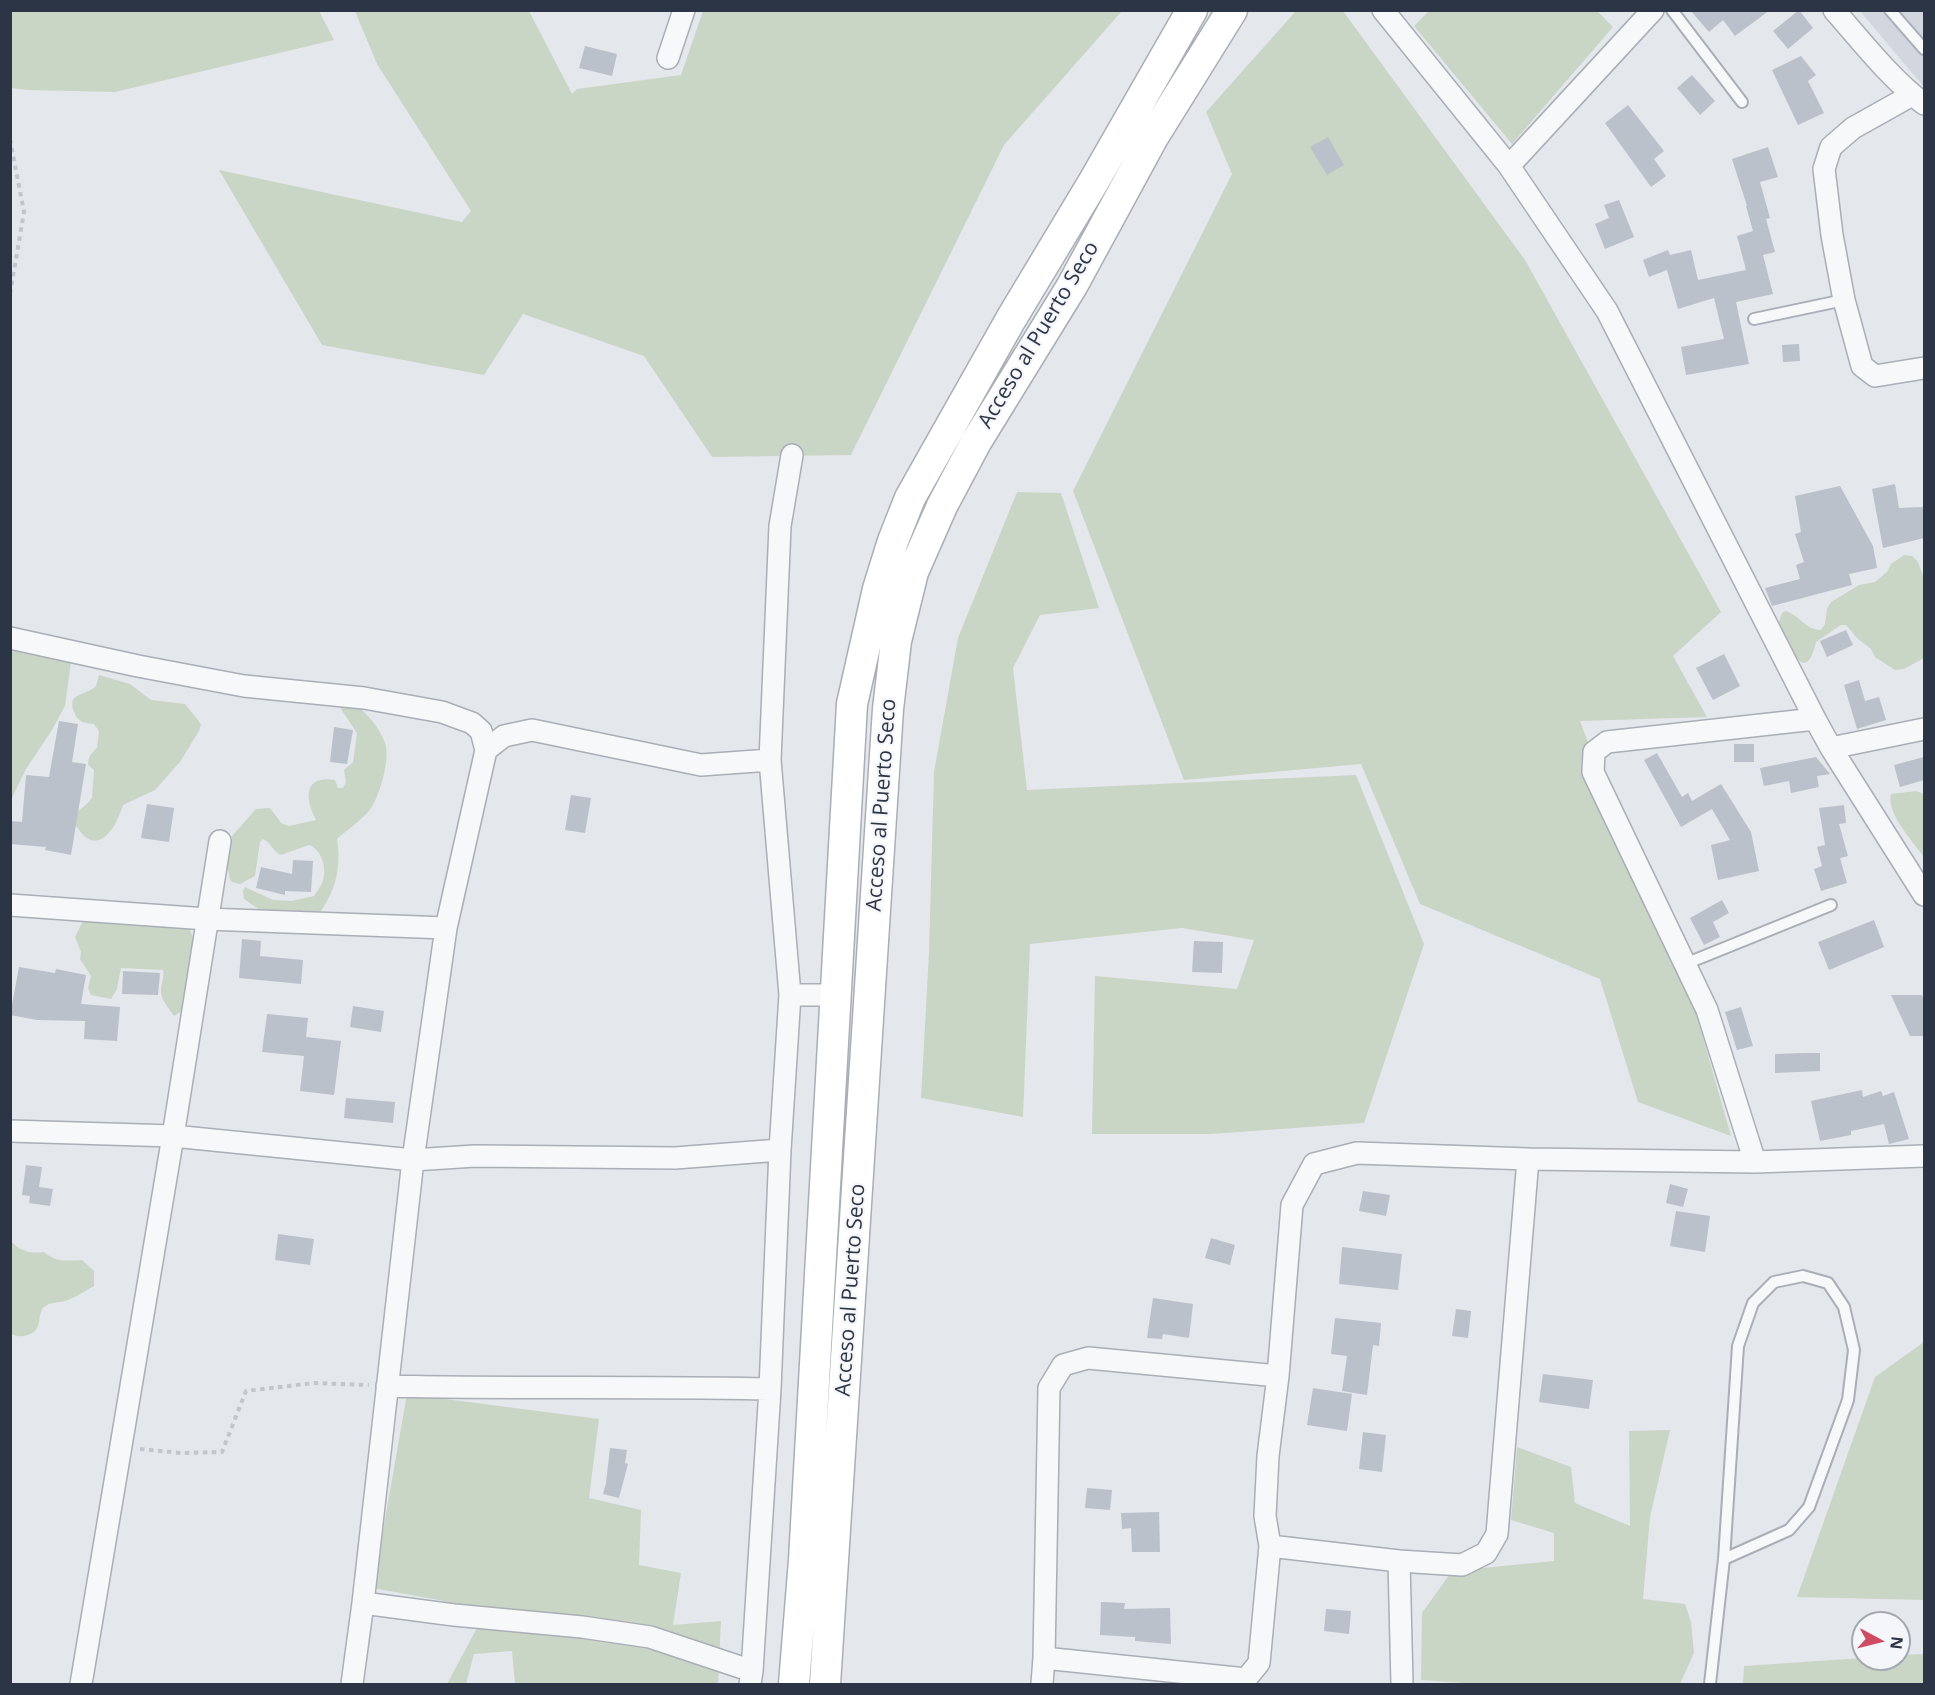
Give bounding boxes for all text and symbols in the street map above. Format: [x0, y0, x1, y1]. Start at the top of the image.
street label: Acceso al Puerto Seco [973, 237, 1105, 433]
street label: Acceso al Puerto Seco [862, 698, 902, 912]
street label: Acceso al Puerto Seco [831, 1183, 871, 1397]
north arrow [1851, 1611, 1911, 1671]
text: N [1885, 1635, 1909, 1651]

